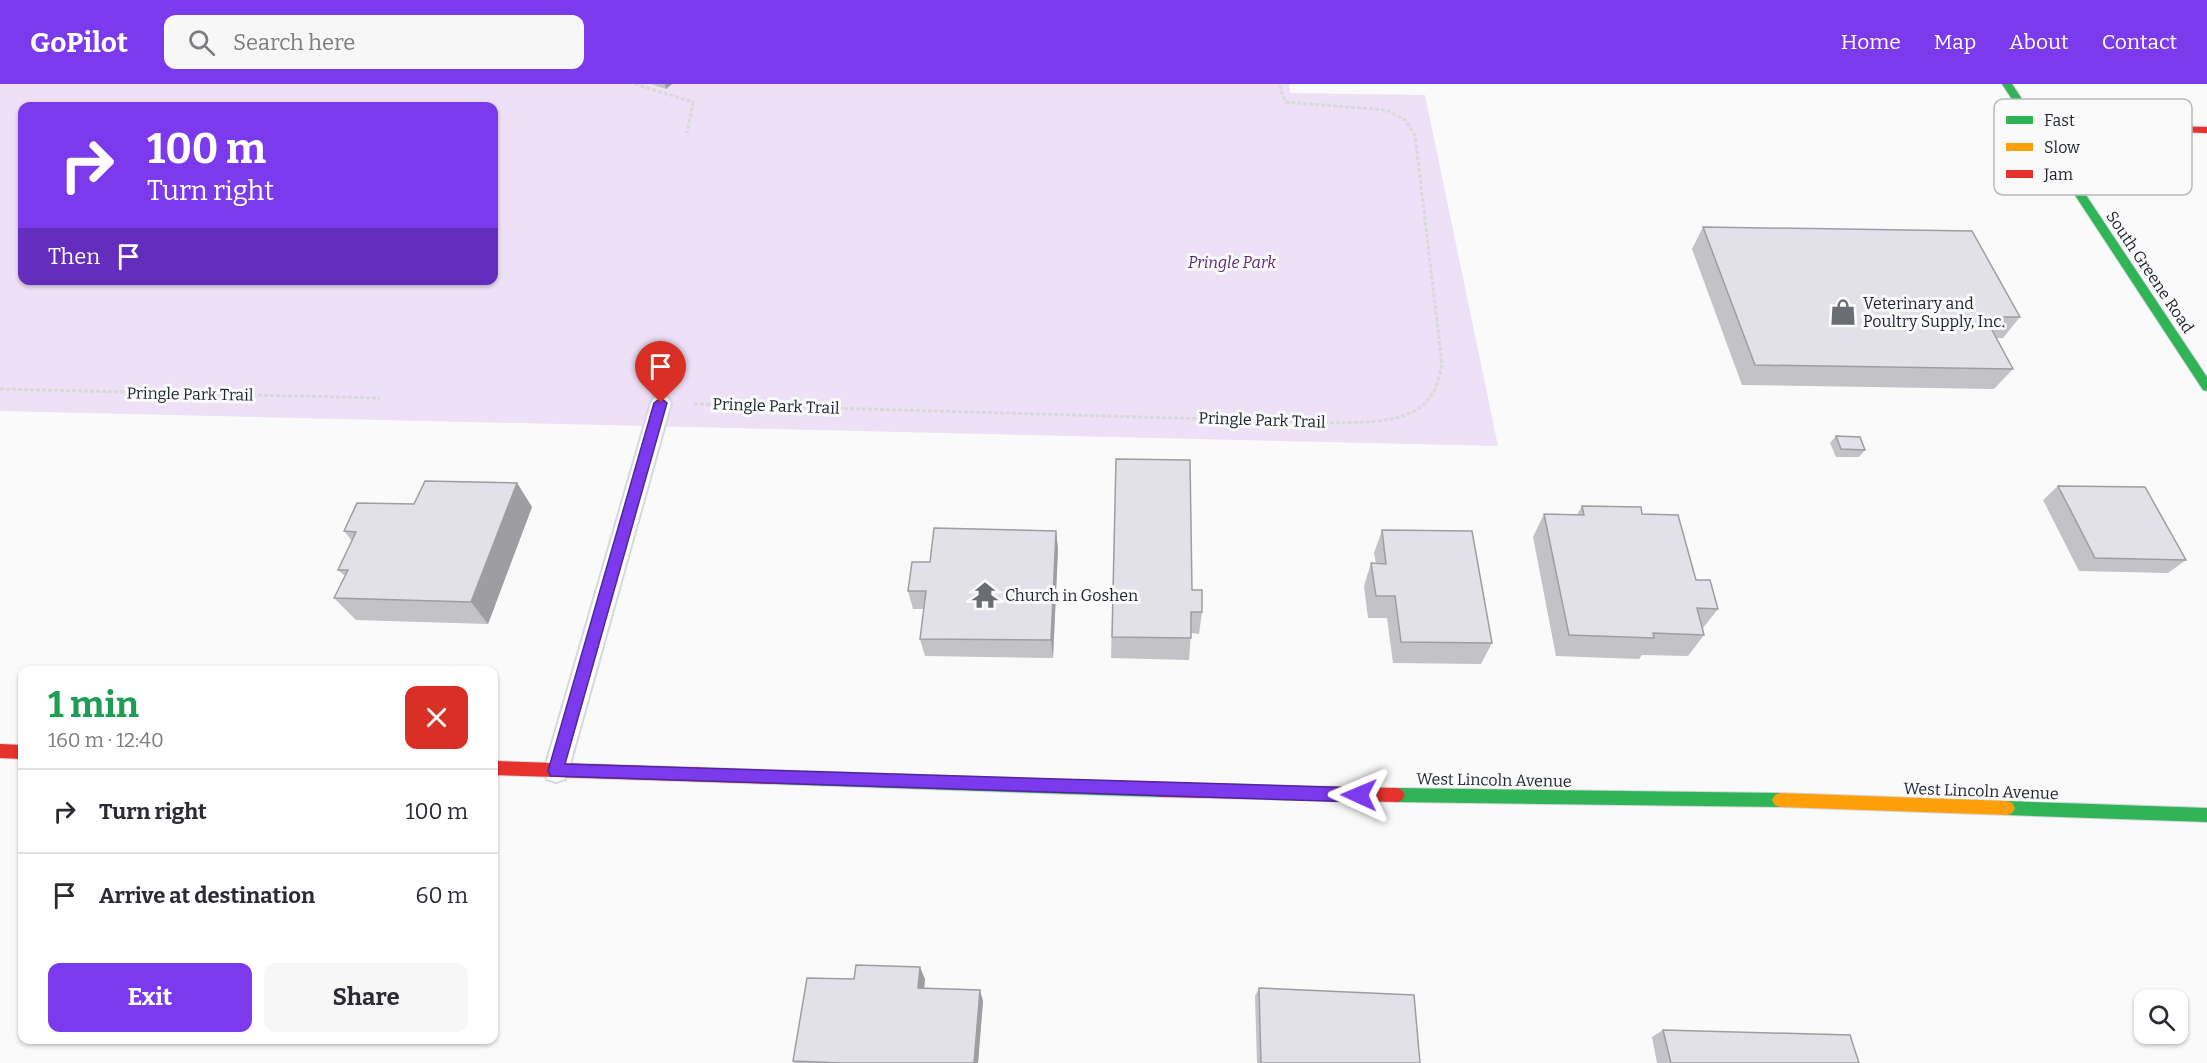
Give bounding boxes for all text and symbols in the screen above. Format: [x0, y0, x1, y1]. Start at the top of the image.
search box [164, 15, 584, 69]
text: GoPilot [30, 26, 128, 59]
icon: search [185, 26, 218, 59]
text: Search here [233, 29, 355, 56]
text: Home [1841, 29, 1901, 55]
text: Map [1934, 29, 1976, 55]
text: About [2009, 29, 2069, 55]
text: Contact [2102, 29, 2177, 55]
legend [1994, 99, 2192, 195]
text: Fast [2044, 111, 2075, 130]
text: 100 m [147, 124, 266, 174]
icon: right [48, 126, 126, 204]
text: Slow [2044, 138, 2080, 157]
text: Jam [2043, 165, 2073, 184]
text: Turn right [147, 175, 274, 207]
street label: South Greene Road [2102, 207, 2198, 337]
icon: arrive [112, 240, 145, 273]
text: Then [48, 243, 100, 270]
park label: Pringle Park [1188, 253, 1276, 272]
place label: Veterinary and Poultry Supply, Inc. [1863, 294, 2005, 331]
shop icon: Veterinary and Poultry Supply, Inc. [1828, 297, 1858, 327]
pin [635, 341, 686, 403]
icon: arrive [644, 350, 677, 383]
street label: Pringle Park Trail [126, 383, 254, 405]
street label: Pringle Park Trail [712, 394, 840, 418]
street label: Pringle Park Trail [1198, 408, 1326, 432]
temple icon: Church in Goshen [970, 580, 1000, 610]
place label: Church in Goshen [1005, 586, 1138, 605]
text: 1 min [48, 683, 139, 727]
button: close [405, 686, 468, 749]
text: 160 m · 12:40 [48, 728, 164, 752]
position arrow [1327, 763, 1391, 827]
street label: West Lincoln Avenue [1416, 769, 1572, 791]
street label: West Lincoln Avenue [1903, 779, 2059, 803]
icon: right [48, 795, 81, 828]
text: Turn right [99, 798, 207, 825]
text: 100 m [405, 798, 468, 825]
icon: arrive [48, 879, 81, 912]
text: Arrive at destination [99, 882, 315, 909]
text: 60 m [416, 882, 468, 909]
button: Exit [48, 963, 252, 1032]
button: Share [264, 963, 468, 1032]
map controls [2134, 990, 2188, 1044]
button: search [2134, 990, 2188, 1044]

